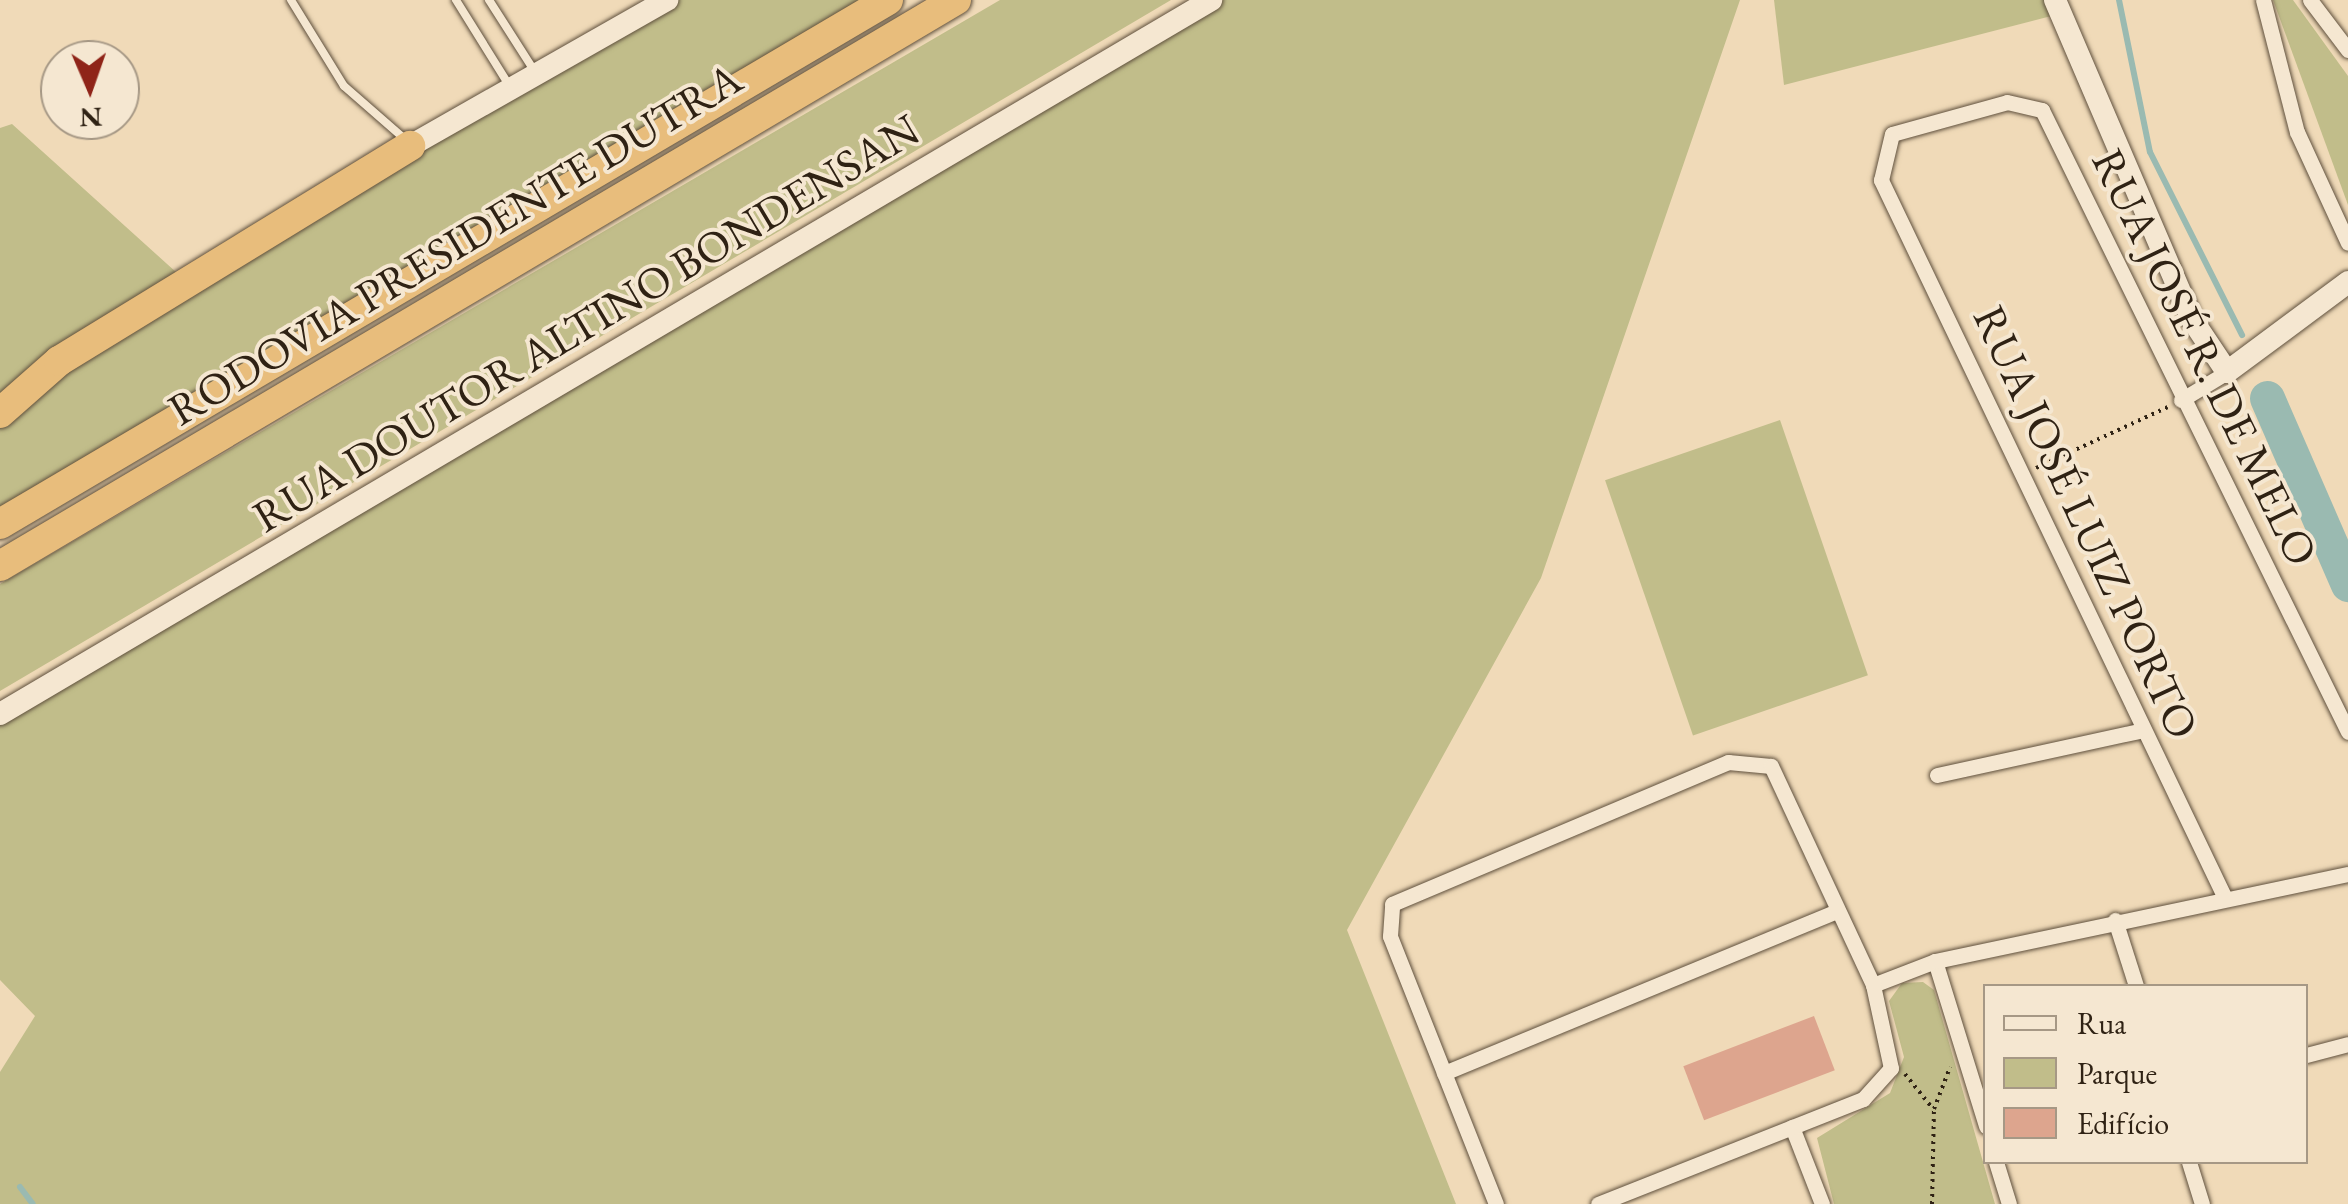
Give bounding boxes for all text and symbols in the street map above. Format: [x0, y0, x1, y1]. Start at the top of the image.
north arrow [40, 40, 140, 140]
street label: RODOVIA PRESIDENTE DUTRA [159, 51, 751, 437]
text: N [79, 100, 103, 136]
street label: RUA DOUTOR ALTINO BONDENSAN [243, 102, 929, 544]
street label: RUA JOSÉ R. DE MELO [2081, 140, 2329, 574]
street label: RUA JOSÉ LUIZ PORTO [1962, 297, 2210, 747]
legend [1983, 984, 2308, 1164]
text: Rua [2077, 1004, 2126, 1043]
text: Parque [2077, 1054, 2157, 1093]
text: Edifício [2077, 1104, 2169, 1143]

